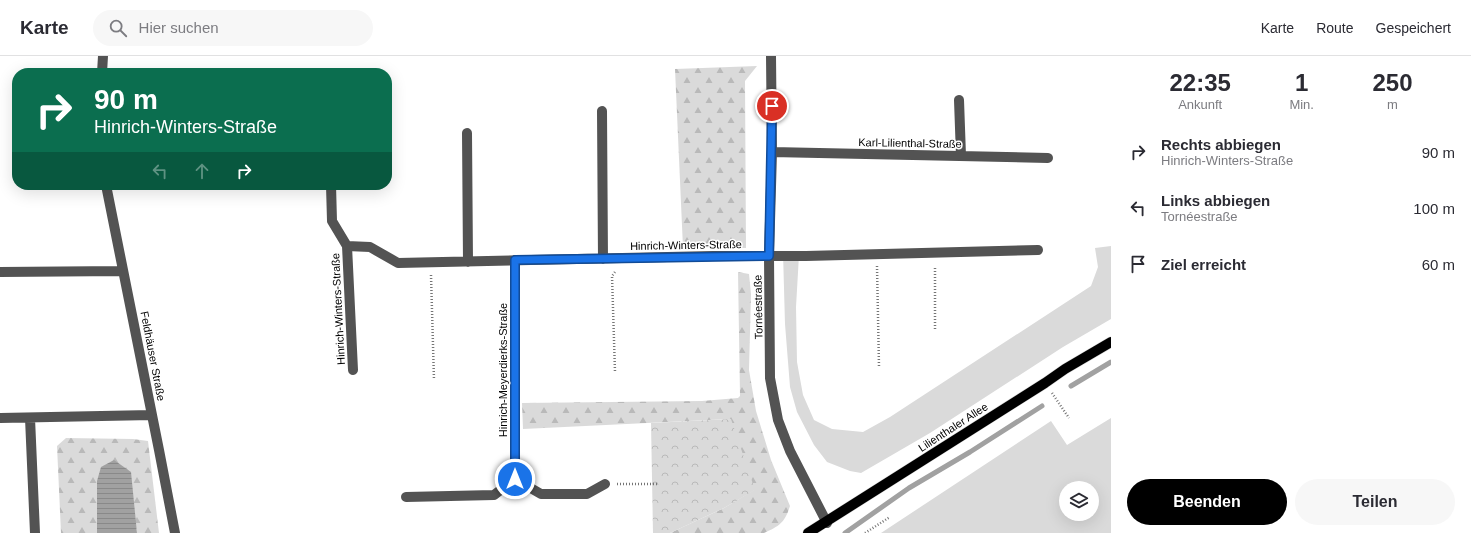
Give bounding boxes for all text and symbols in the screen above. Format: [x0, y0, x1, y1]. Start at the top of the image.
search box [93, 10, 373, 46]
text: Karte [20, 17, 69, 38]
icon: search [107, 17, 129, 39]
text: Hier suchen [139, 19, 219, 36]
text: Karte [1261, 20, 1294, 36]
text: Route [1316, 20, 1354, 36]
text: Gespeichert [1376, 20, 1451, 36]
text: 22:35 [1170, 69, 1231, 96]
text: 1 [1295, 69, 1308, 96]
text: 250 [1372, 69, 1413, 96]
icon: right [28, 84, 80, 136]
text: 90 m [94, 84, 158, 115]
pin [755, 89, 789, 123]
icon: arrive [761, 95, 783, 117]
text: Ankunft [1178, 97, 1222, 112]
text: Min. [1289, 97, 1314, 112]
text: m [1387, 97, 1398, 112]
text: Hinrich-Winters-Straße [94, 117, 277, 137]
street label: Karl-Lilienthal-Straße [858, 136, 962, 150]
text: Rechts abbiegen [1161, 136, 1281, 153]
icon: right [1127, 141, 1149, 163]
text: 90 m [1422, 144, 1455, 161]
text: Hinrich-Winters-Straße [1161, 153, 1293, 168]
icon: left [149, 160, 171, 182]
icon: ahead [191, 160, 213, 182]
icon: right [233, 160, 255, 182]
text: Links abbiegen [1161, 192, 1270, 209]
icon: left [1127, 197, 1149, 219]
text: 100 m [1413, 200, 1455, 217]
text: Tornéestraße [1161, 209, 1238, 224]
street label: Hinrich-Winters-Straße [630, 238, 742, 252]
street label: Hinrich-Winters-Straße [329, 253, 347, 365]
icon: arrive [1127, 253, 1149, 275]
text: Ziel erreicht [1161, 256, 1246, 273]
text: 60 m [1422, 256, 1455, 273]
street label: Tornéestraße [751, 274, 765, 340]
street label: Hinrich-Meyerdierks-Straße [497, 303, 509, 437]
street label: Feldhäuser Straße [138, 310, 168, 402]
street label: Lilienthaler Allee [916, 400, 990, 454]
position arrow [494, 458, 536, 500]
button: Beenden [1127, 479, 1287, 525]
button: Teilen [1295, 479, 1455, 525]
map controls [1059, 481, 1099, 521]
button: layers [1059, 481, 1099, 521]

